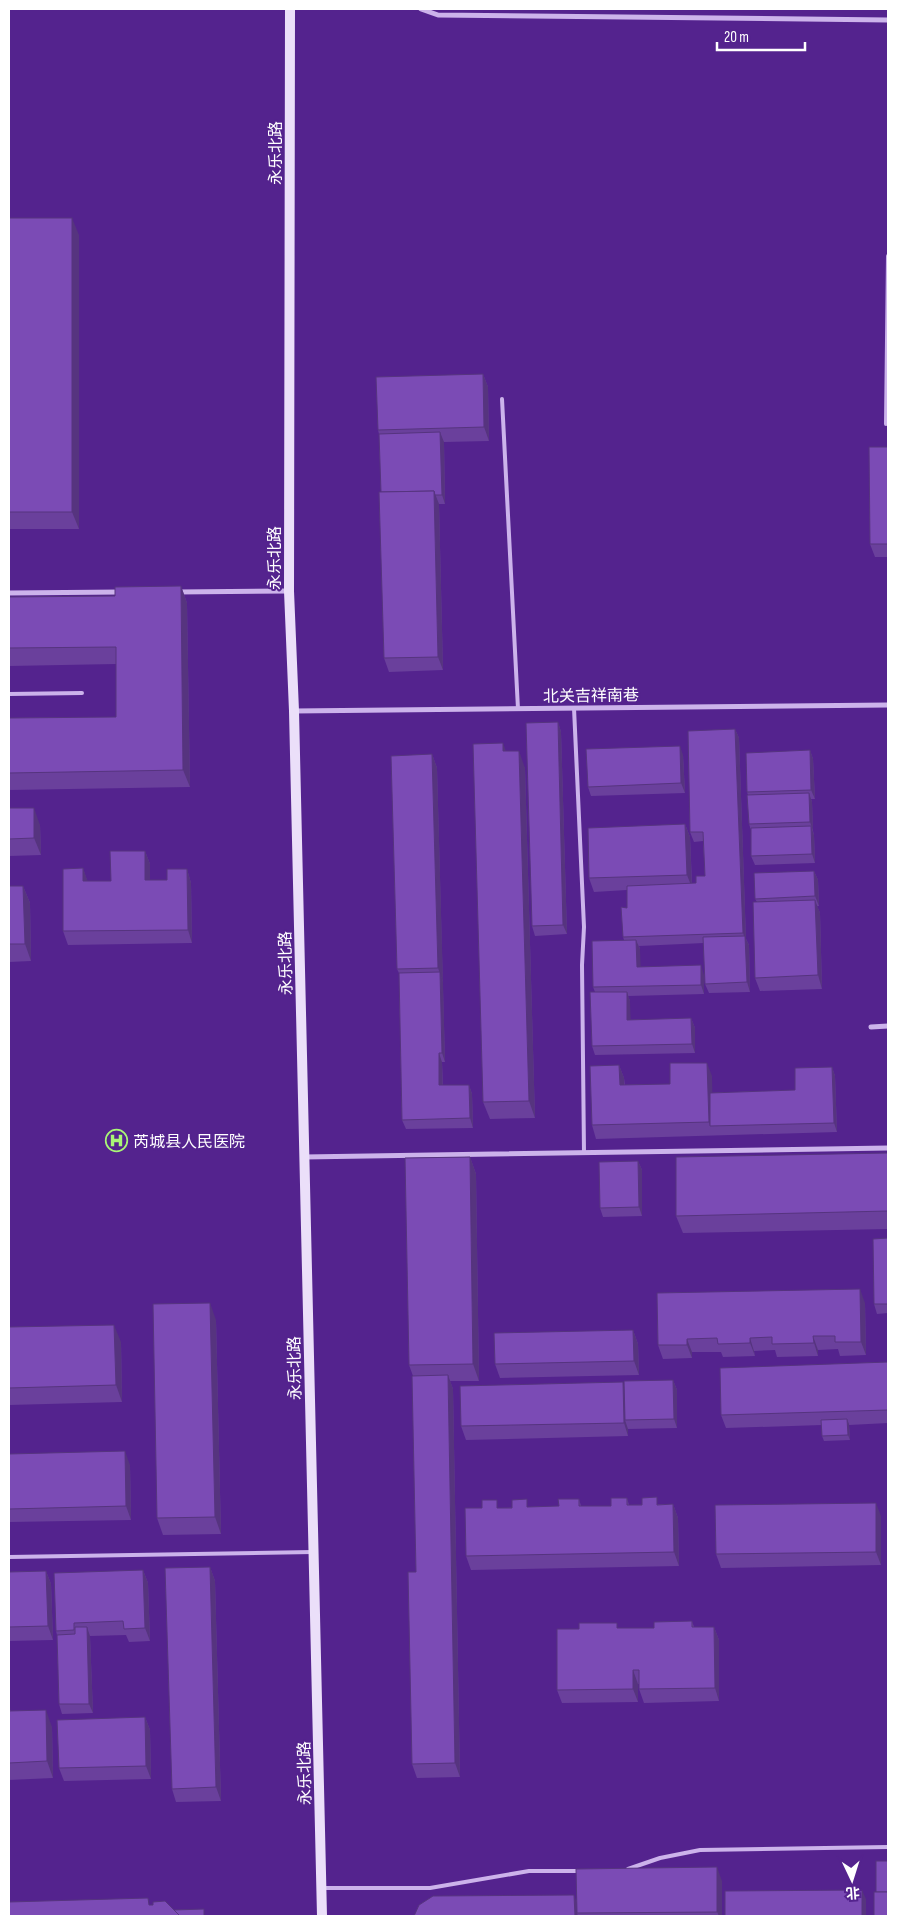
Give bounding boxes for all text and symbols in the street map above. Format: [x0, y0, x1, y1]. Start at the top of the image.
scale bar [717, 20, 804, 52]
text: 20 m [724, 28, 749, 47]
street label: 永乐北路 [267, 121, 286, 185]
street label: 永乐北路 [266, 526, 285, 590]
street label: 北关吉祥南巷 [543, 686, 639, 707]
street label: 永乐北路 [276, 931, 297, 995]
hospital icon: 芮城县人民医院 [105, 1129, 129, 1153]
place label: 芮城县人民医院 [133, 1133, 245, 1152]
street label: 永乐北路 [285, 1336, 306, 1400]
street label: 永乐北路 [295, 1741, 316, 1805]
north arrow [827, 1855, 877, 1905]
text: 北 [845, 1884, 860, 1901]

